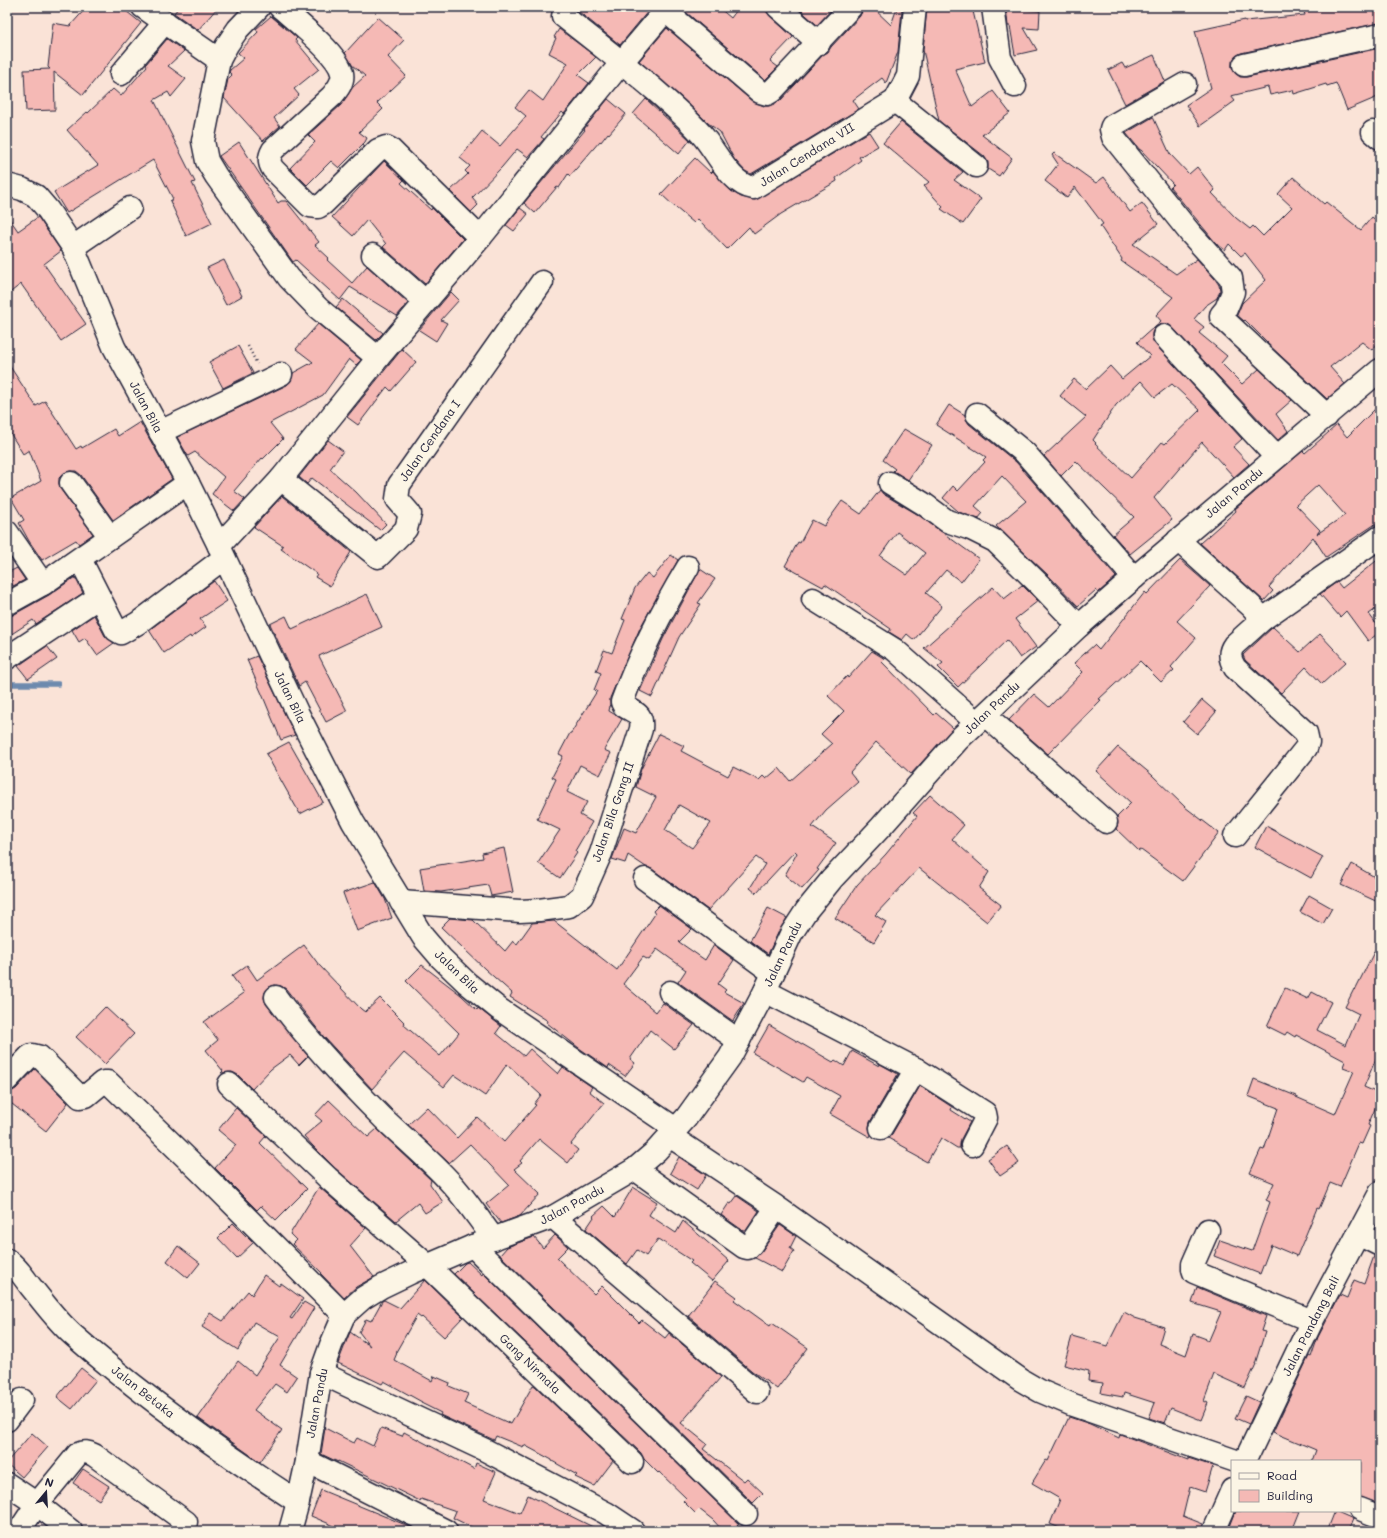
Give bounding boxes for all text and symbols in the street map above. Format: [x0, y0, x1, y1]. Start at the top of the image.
street label: Jalan Cendana VII [756, 118, 857, 190]
street label: Jalan Bila [127, 378, 167, 435]
street label: Jalan Cendana I [395, 397, 463, 484]
street label: Jalan Pandu [1201, 463, 1266, 521]
street label: Jalan Bila [271, 668, 311, 726]
street label: Jalan Pandu [960, 677, 1023, 737]
street label: Jalan Bila Gang II [587, 760, 637, 864]
street label: Jalan Pandu [759, 918, 805, 989]
street label: Jalan Bila [432, 946, 484, 997]
street label: Jalan Pandu [537, 1180, 606, 1228]
street label: Jalan Pandang Bali [1278, 1273, 1342, 1378]
street label: Gang Nirmala [496, 1330, 565, 1397]
street label: Jalan Betaka [109, 1361, 179, 1421]
street label: Jalan Pandu [301, 1367, 331, 1439]
legend [1231, 1460, 1361, 1512]
text: Road [1267, 1467, 1297, 1483]
north arrow [26, 1472, 66, 1512]
text: N [43, 1474, 56, 1490]
text: Building [1267, 1487, 1313, 1503]

